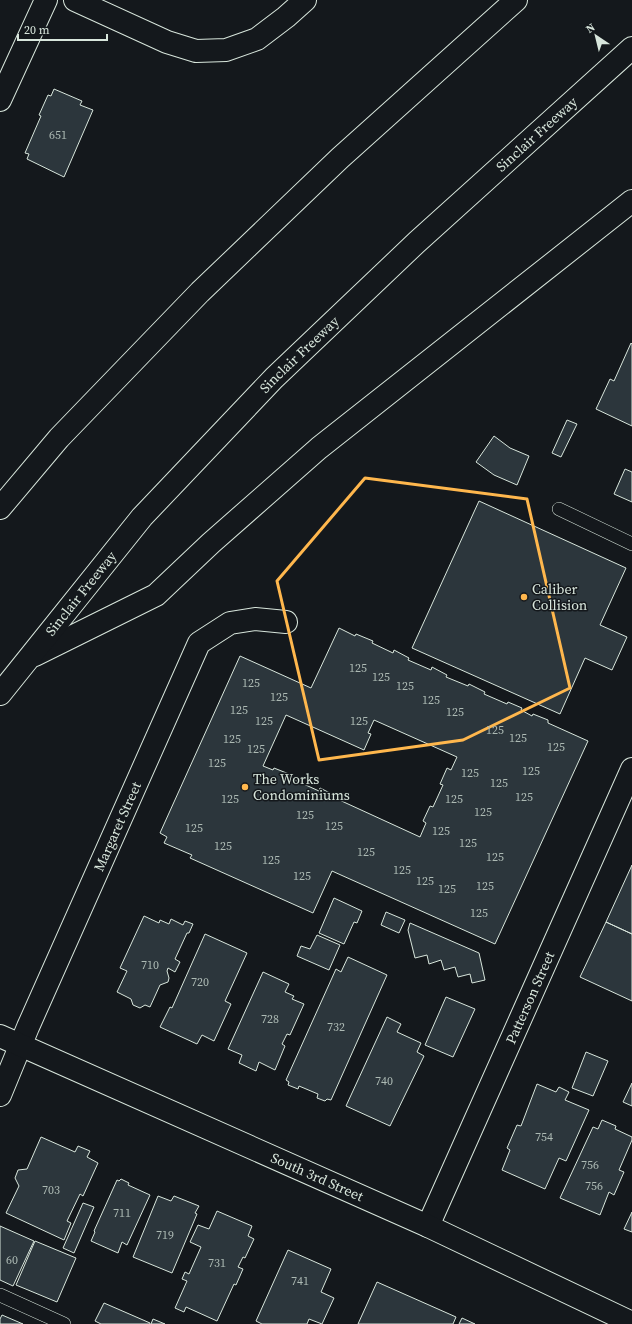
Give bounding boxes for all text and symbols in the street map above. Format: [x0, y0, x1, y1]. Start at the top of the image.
scale bar [18, 16, 107, 42]
north arrow [576, 16, 616, 56]
text: N [583, 20, 598, 37]
text: 20 m [24, 22, 50, 38]
street label: Sinclair Freeway [491, 91, 582, 176]
house number: 651 [49, 127, 67, 143]
street label: Sinclair Freeway [255, 311, 344, 397]
street label: Sinclair Freeway [41, 546, 121, 640]
place label: Caliber Collision [532, 579, 588, 615]
marker: Caliber Collision [519, 592, 529, 602]
house number: 125 [349, 660, 367, 676]
house number: 125 [372, 669, 390, 685]
house number: 125 [242, 675, 260, 691]
house number: 125 [396, 678, 414, 694]
house number: 125 [270, 689, 288, 705]
house number: 125 [422, 692, 440, 708]
house number: 125 [230, 702, 248, 718]
house number: 125 [446, 704, 464, 720]
house number: 125 [255, 713, 273, 729]
house number: 125 [350, 713, 368, 729]
house number: 125 [486, 722, 504, 738]
house number: 125 [509, 730, 527, 746]
house number: 125 [223, 731, 241, 747]
house number: 125 [547, 739, 565, 755]
house number: 125 [247, 741, 265, 757]
house number: 125 [208, 755, 226, 771]
house number: 125 [522, 763, 540, 779]
house number: 125 [461, 765, 479, 781]
place label: The Works Condominiums [253, 769, 350, 805]
house number: 125 [490, 775, 508, 791]
street label: Margaret Street [89, 778, 146, 875]
marker: The Works Condominiums [240, 782, 250, 792]
house number: 125 [515, 789, 533, 805]
house number: 125 [221, 791, 239, 807]
house number: 125 [445, 791, 463, 807]
house number: 125 [474, 804, 492, 820]
house number: 125 [296, 807, 314, 823]
house number: 125 [325, 818, 343, 834]
house number: 125 [185, 820, 203, 836]
house number: 125 [432, 823, 450, 839]
house number: 125 [459, 835, 477, 851]
house number: 125 [214, 838, 232, 854]
house number: 125 [357, 844, 375, 860]
house number: 125 [486, 849, 504, 865]
house number: 125 [262, 852, 280, 868]
house number: 125 [393, 862, 411, 878]
house number: 125 [293, 868, 311, 884]
house number: 125 [416, 873, 434, 889]
house number: 125 [476, 878, 494, 894]
house number: 125 [438, 881, 456, 897]
house number: 125 [470, 905, 488, 921]
street label: Patterson Street [501, 948, 559, 1047]
house number: 710 [141, 957, 159, 973]
house number: 720 [191, 974, 209, 990]
house number: 728 [261, 1011, 279, 1027]
house number: 732 [327, 1019, 345, 1035]
house number: 740 [375, 1073, 393, 1089]
house number: 754 [535, 1129, 553, 1145]
street label: South 3rd Street [268, 1147, 367, 1206]
house number: 756 [581, 1157, 599, 1173]
house number: 756 [585, 1178, 603, 1194]
house number: 703 [42, 1182, 60, 1198]
house number: 711 [113, 1205, 131, 1221]
house number: 719 [156, 1227, 174, 1243]
house number: 60 [6, 1252, 18, 1268]
house number: 731 [208, 1255, 226, 1271]
house number: 741 [291, 1273, 309, 1289]

